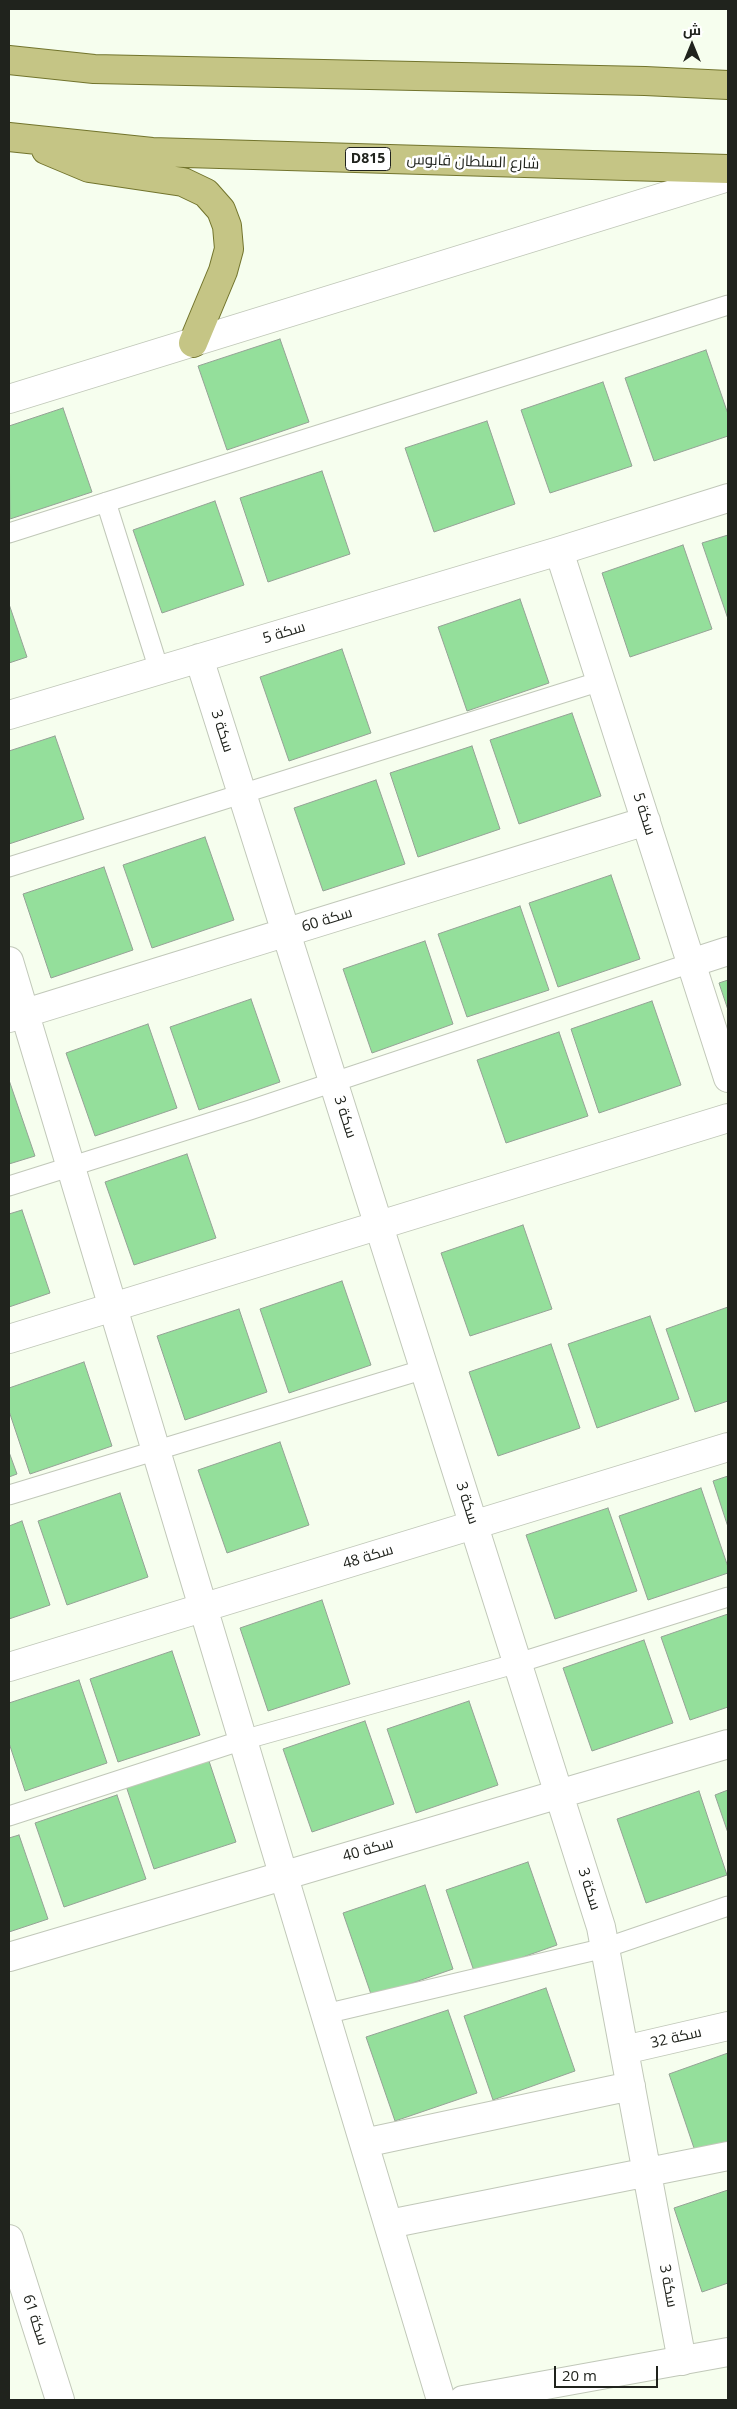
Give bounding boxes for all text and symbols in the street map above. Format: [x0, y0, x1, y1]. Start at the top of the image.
north arrow [667, 20, 717, 70]
text: ش [683, 20, 701, 39]
road number: D815 [346, 148, 390, 170]
street label: شارع السلطان قابوس [406, 151, 540, 173]
street label: سكة 5 [261, 618, 307, 648]
street label: سكة 3 [207, 708, 237, 754]
street label: سكة 5 [629, 791, 659, 837]
street label: سكة 60 [300, 904, 354, 936]
street label: سكة 3 [330, 1094, 360, 1140]
street label: سكة 3 [452, 1480, 482, 1526]
street label: سكة 48 [341, 1541, 395, 1573]
street label: سكة 40 [341, 1834, 395, 1866]
street label: سكة 3 [574, 1866, 604, 1912]
street label: سكة 32 [649, 2023, 703, 2053]
street label: سكة 3 [655, 2263, 681, 2309]
street label: سكة 61 [18, 2292, 52, 2348]
scale bar [557, 2356, 661, 2388]
text: 20 m [562, 2365, 597, 2385]

